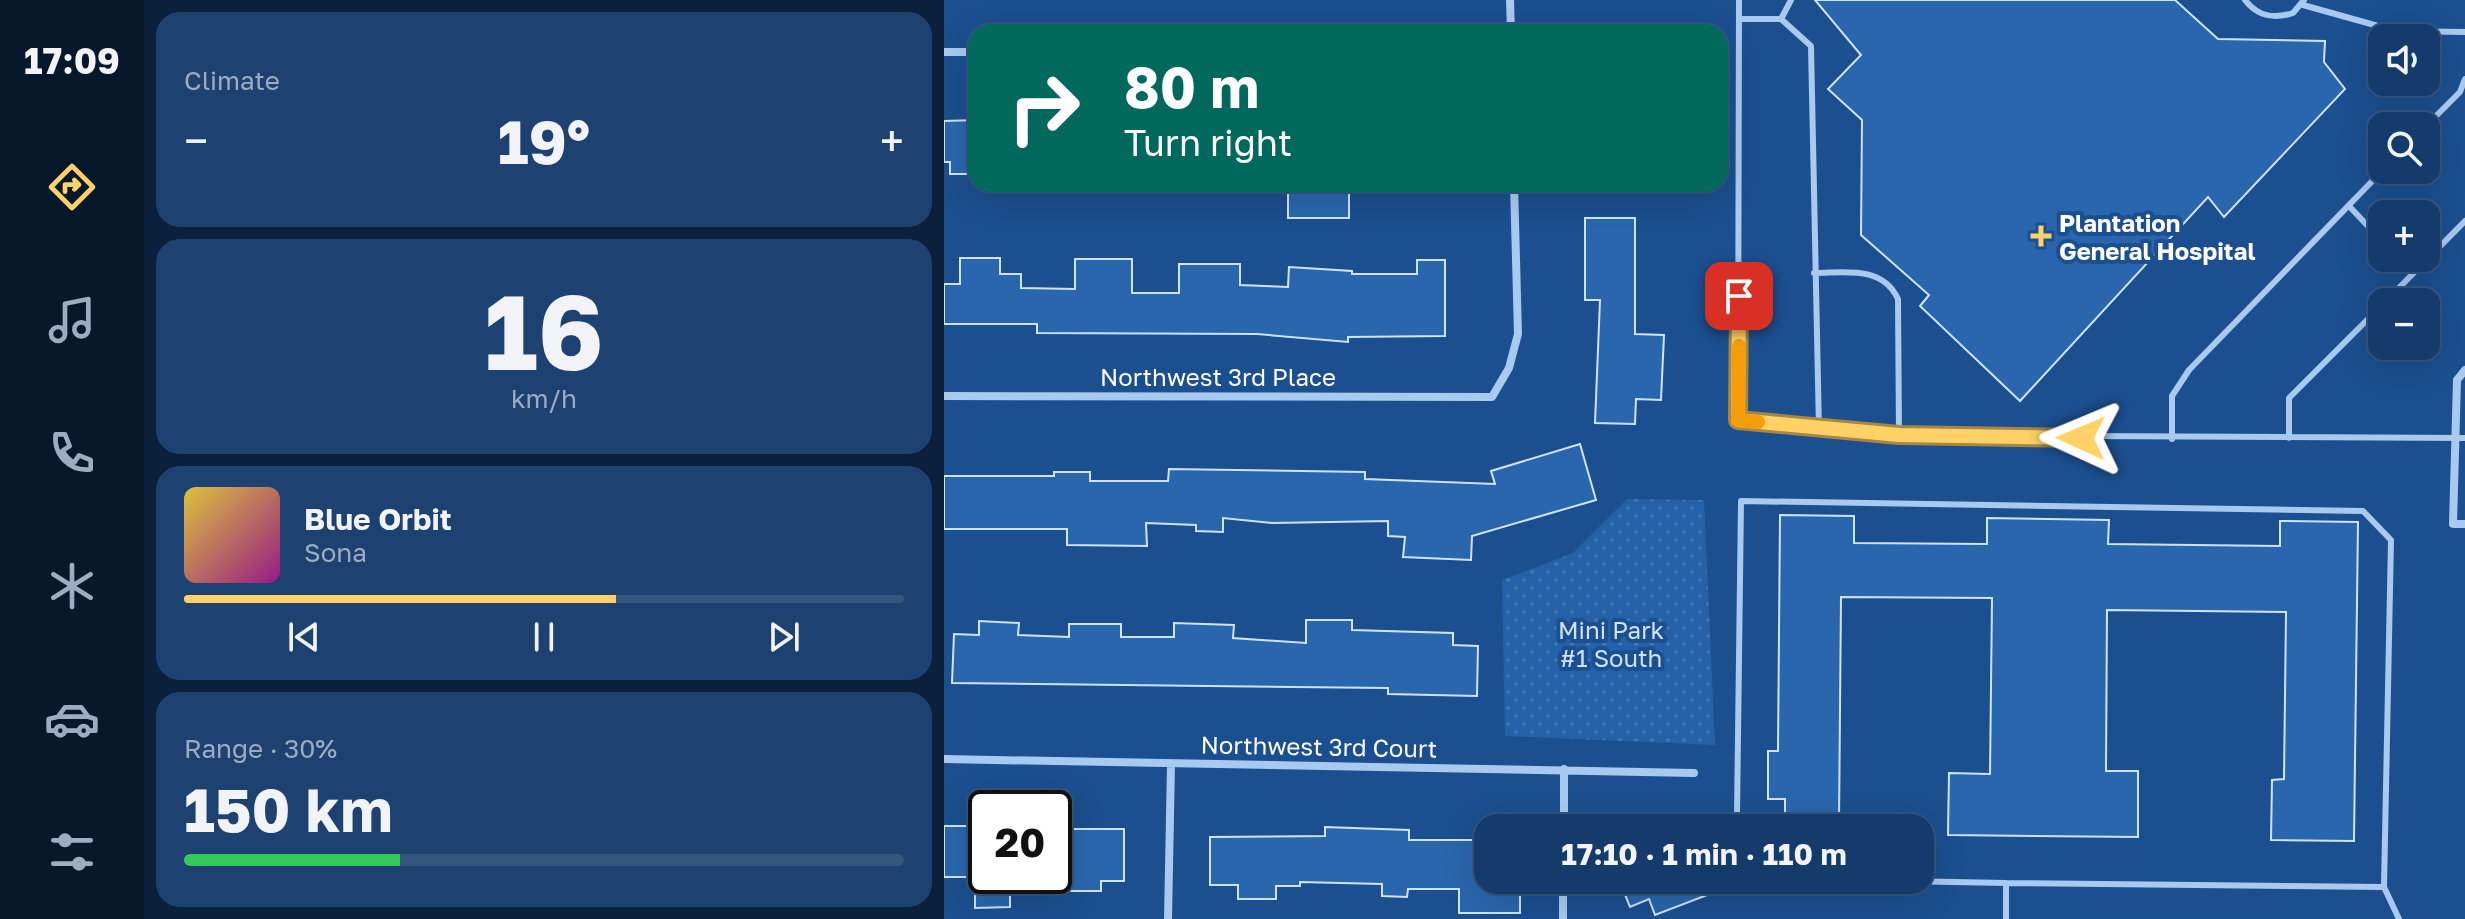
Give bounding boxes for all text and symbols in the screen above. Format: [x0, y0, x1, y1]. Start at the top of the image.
map controls [2368, 24, 2440, 360]
button: sound [2368, 24, 2440, 96]
text: 17:09 [24, 39, 120, 82]
text: 80 m [1124, 53, 1259, 120]
icon: right [992, 56, 1096, 160]
text: Climate [184, 65, 280, 96]
text: 19° [498, 105, 590, 177]
button: search [2368, 112, 2440, 184]
text: − [184, 114, 208, 167]
text: + [880, 114, 904, 167]
text: Turn right [1124, 121, 1292, 164]
icon: directions [44, 159, 100, 215]
button: + [2368, 200, 2440, 272]
place label: Plantation General Hospital [2059, 208, 2255, 265]
marker: Plantation General Hospital [2030, 225, 2052, 247]
pin [1705, 262, 1773, 330]
text: 16 [484, 268, 604, 393]
icon: arrive [1717, 274, 1761, 318]
button: − [2368, 288, 2440, 360]
icon: music [44, 292, 100, 348]
street label: Northwest 3rd Place [1100, 362, 1336, 391]
text: km/h [511, 383, 577, 414]
position arrow [2039, 396, 2123, 480]
icon: phone [44, 425, 100, 481]
text: Blue Orbit [304, 501, 452, 537]
text: Sona [304, 537, 367, 568]
icon: climate [44, 558, 100, 614]
icon: previous [282, 615, 326, 659]
icon: pause [522, 615, 566, 659]
icon: next [762, 615, 806, 659]
park label: Mini Park #1 South [1558, 615, 1664, 672]
icon: car [44, 691, 100, 747]
street label: Northwest 3rd Court [1200, 729, 1438, 763]
text: Range · 30% [184, 733, 337, 764]
text: 150 km [184, 773, 393, 845]
speed limit sign: 20 [968, 790, 1072, 894]
icon: filters [44, 824, 100, 880]
text: 17:10 · 1 min · 110 m [1561, 836, 1847, 872]

